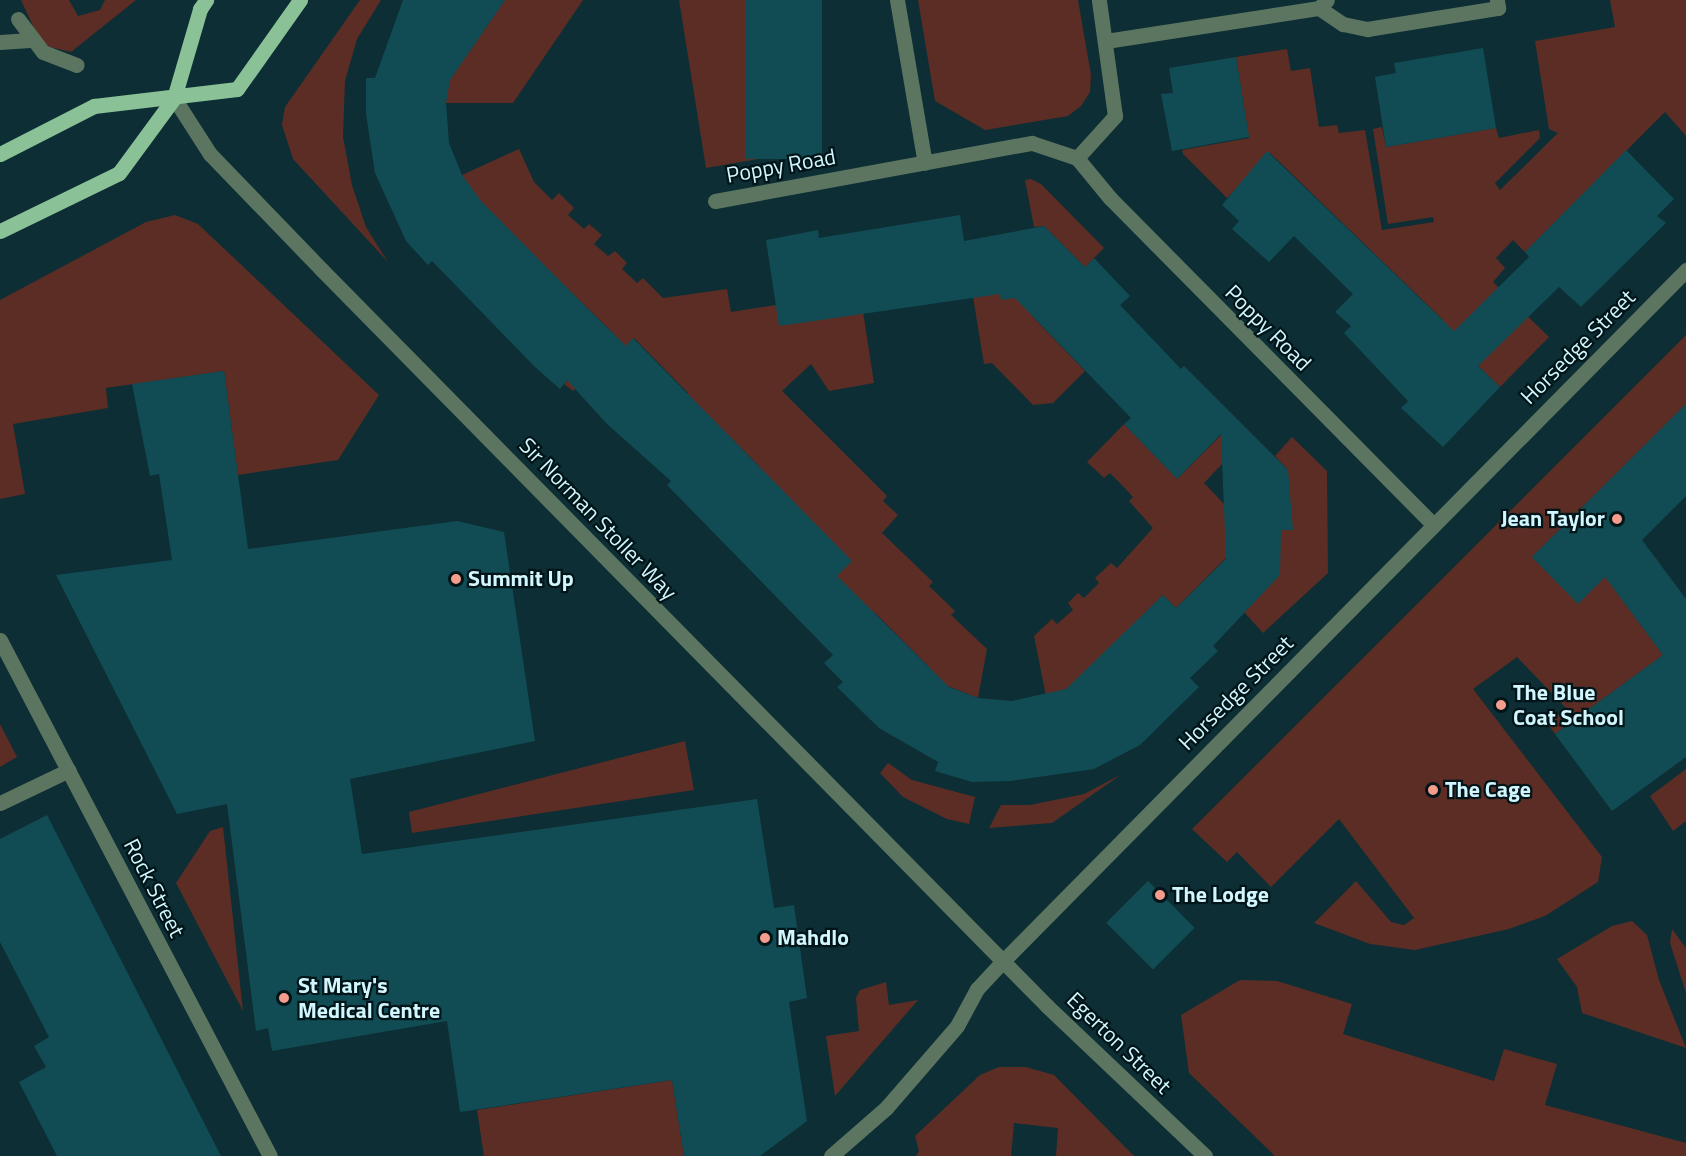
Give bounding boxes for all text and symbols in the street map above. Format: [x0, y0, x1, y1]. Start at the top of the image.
street label: Poppy Road [724, 143, 838, 189]
street label: Poppy Road [1220, 280, 1316, 376]
street label: Horsedge Street [1515, 284, 1641, 410]
street label: Sir Norman Stoller Way [514, 433, 682, 605]
place label: Jean Taylor [1501, 506, 1605, 532]
marker: Jean Taylor [1610, 512, 1624, 526]
place label: Summit Up [468, 566, 574, 592]
marker: Summit Up [449, 572, 463, 586]
street label: Horsedge Street [1173, 630, 1299, 756]
place label: The Blue Coat School [1513, 679, 1624, 730]
marker: The Blue Coat School [1494, 698, 1508, 712]
place label: The Cage [1445, 777, 1531, 803]
marker: The Cage [1426, 783, 1440, 797]
street label: Rock Street [118, 834, 190, 942]
place label: The Lodge [1172, 882, 1269, 908]
marker: The Lodge [1153, 888, 1167, 902]
place label: Mahdlo [777, 925, 849, 951]
marker: Mahdlo [758, 931, 772, 945]
place label: St Mary's Medical Centre [298, 972, 440, 1023]
street label: Egerton Street [1061, 987, 1177, 1099]
marker: St Mary's Medical Centre [275, 989, 293, 1007]

